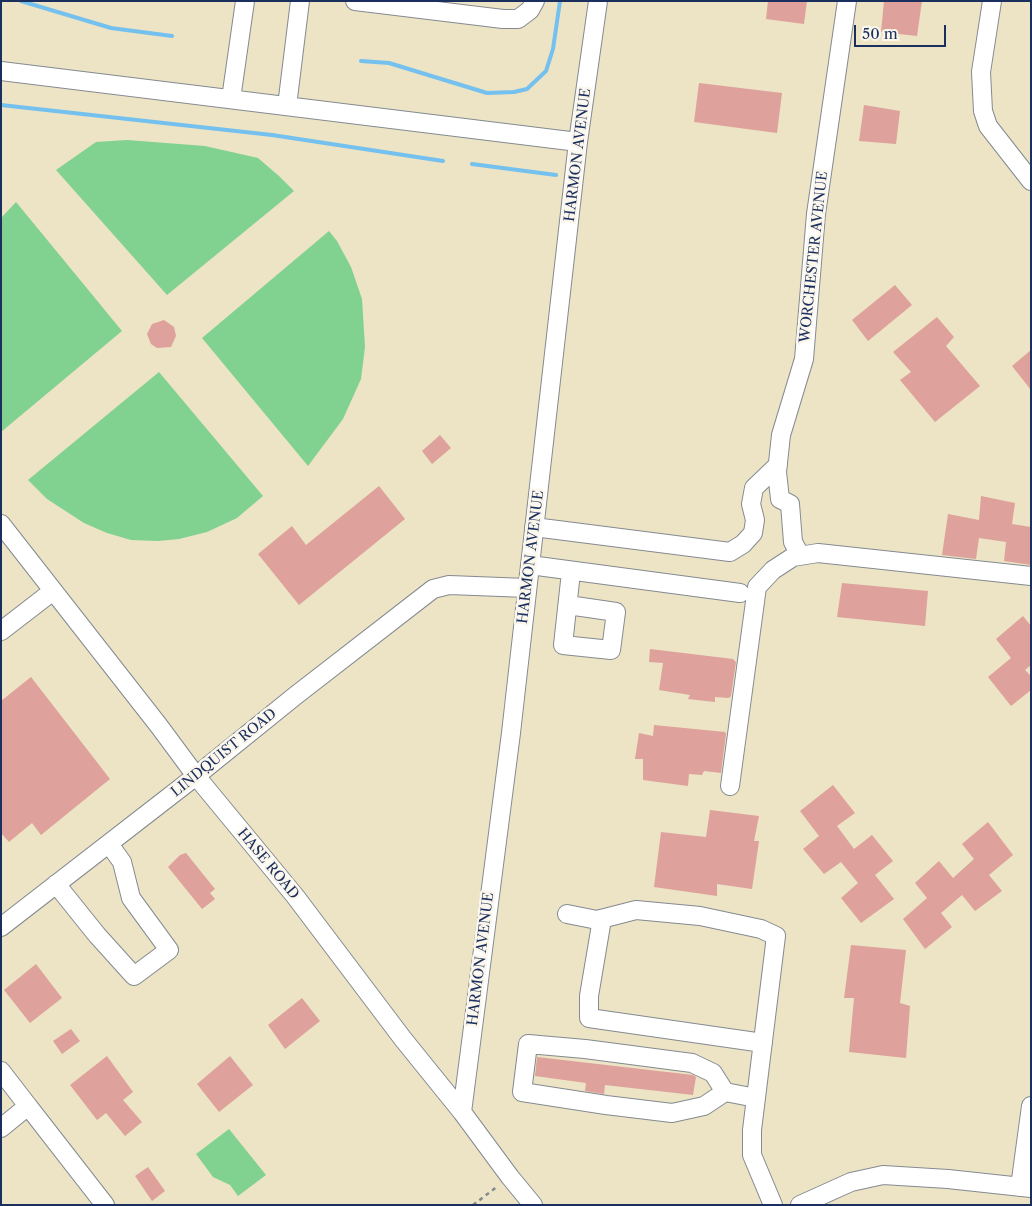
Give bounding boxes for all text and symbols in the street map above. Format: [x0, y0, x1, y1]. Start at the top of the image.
scale bar [857, 15, 950, 47]
text: 50 m [862, 24, 898, 43]
street label: HARMON AVENUE [561, 87, 595, 223]
street label: WORCHESTER AVENUE [797, 170, 831, 344]
street label: HARMON AVENUE [514, 489, 548, 625]
street label: LINDQUIST ROAD [168, 705, 280, 801]
street label: HASE ROAD [234, 825, 302, 903]
street label: HARMON AVENUE [464, 891, 498, 1027]

